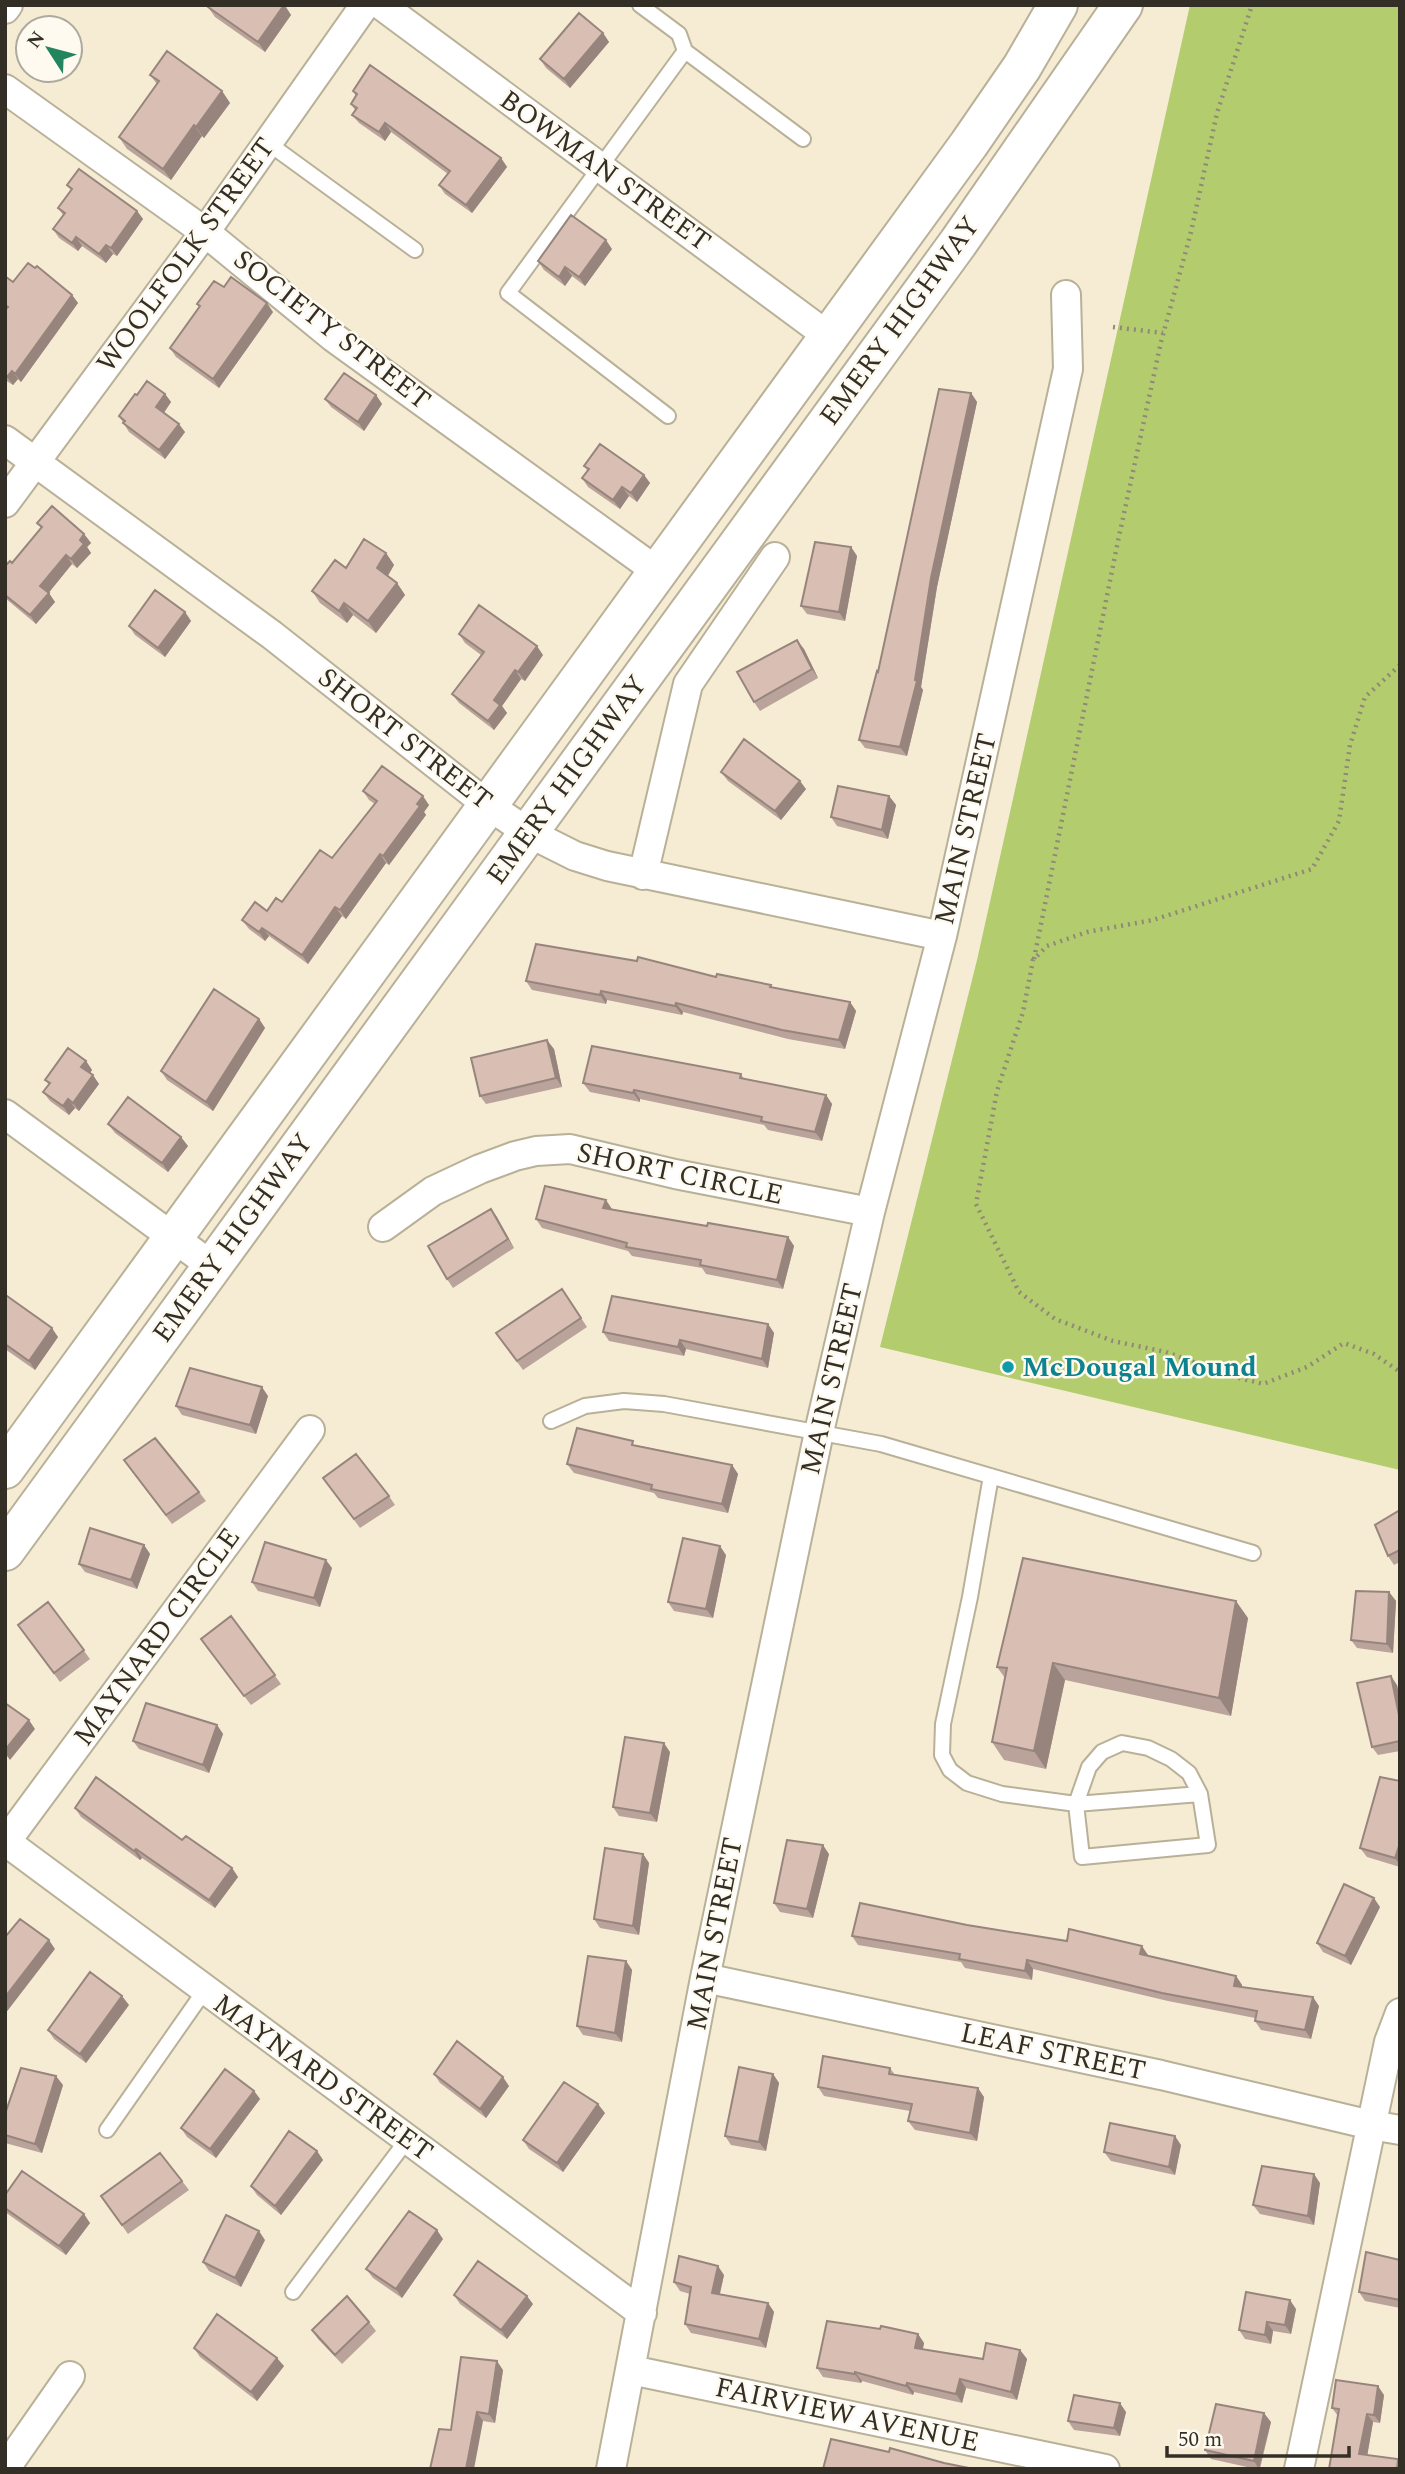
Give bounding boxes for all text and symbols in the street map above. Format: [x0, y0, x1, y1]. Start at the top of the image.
north arrow [14, 14, 84, 84]
text: N [20, 25, 53, 55]
street label: BOWMAN STREET [490, 79, 720, 263]
street label: WOOLFOLK STREET [86, 128, 286, 382]
street label: EMERY HIGHWAY [809, 207, 991, 435]
street label: SOCIETY STREET [224, 239, 440, 421]
street label: SHORT STREET [308, 657, 502, 821]
street label: EMERY HIGHWAY [476, 666, 658, 894]
street label: MAIN STREET [923, 729, 1009, 929]
street label: EMERY HIGHWAY [142, 1124, 324, 1352]
street label: SHORT CIRCLE [573, 1131, 787, 1217]
street label: MAIN STREET [789, 1279, 875, 1479]
place label: McDougal Mound [1022, 1346, 1257, 1389]
marker: McDougal Mound [1000, 1359, 1016, 1375]
street label: MAYNARD CIRCLE [63, 1519, 251, 1755]
street label: MAIN STREET [675, 1834, 755, 2034]
street label: MAYNARD STREET [204, 1983, 442, 2173]
street label: LEAF STREET [956, 2011, 1150, 2093]
street label: FAIRVIEW AVENUE [711, 2366, 983, 2464]
scale bar [1167, 2414, 1349, 2458]
text: 50 m [1178, 2424, 1222, 2456]

